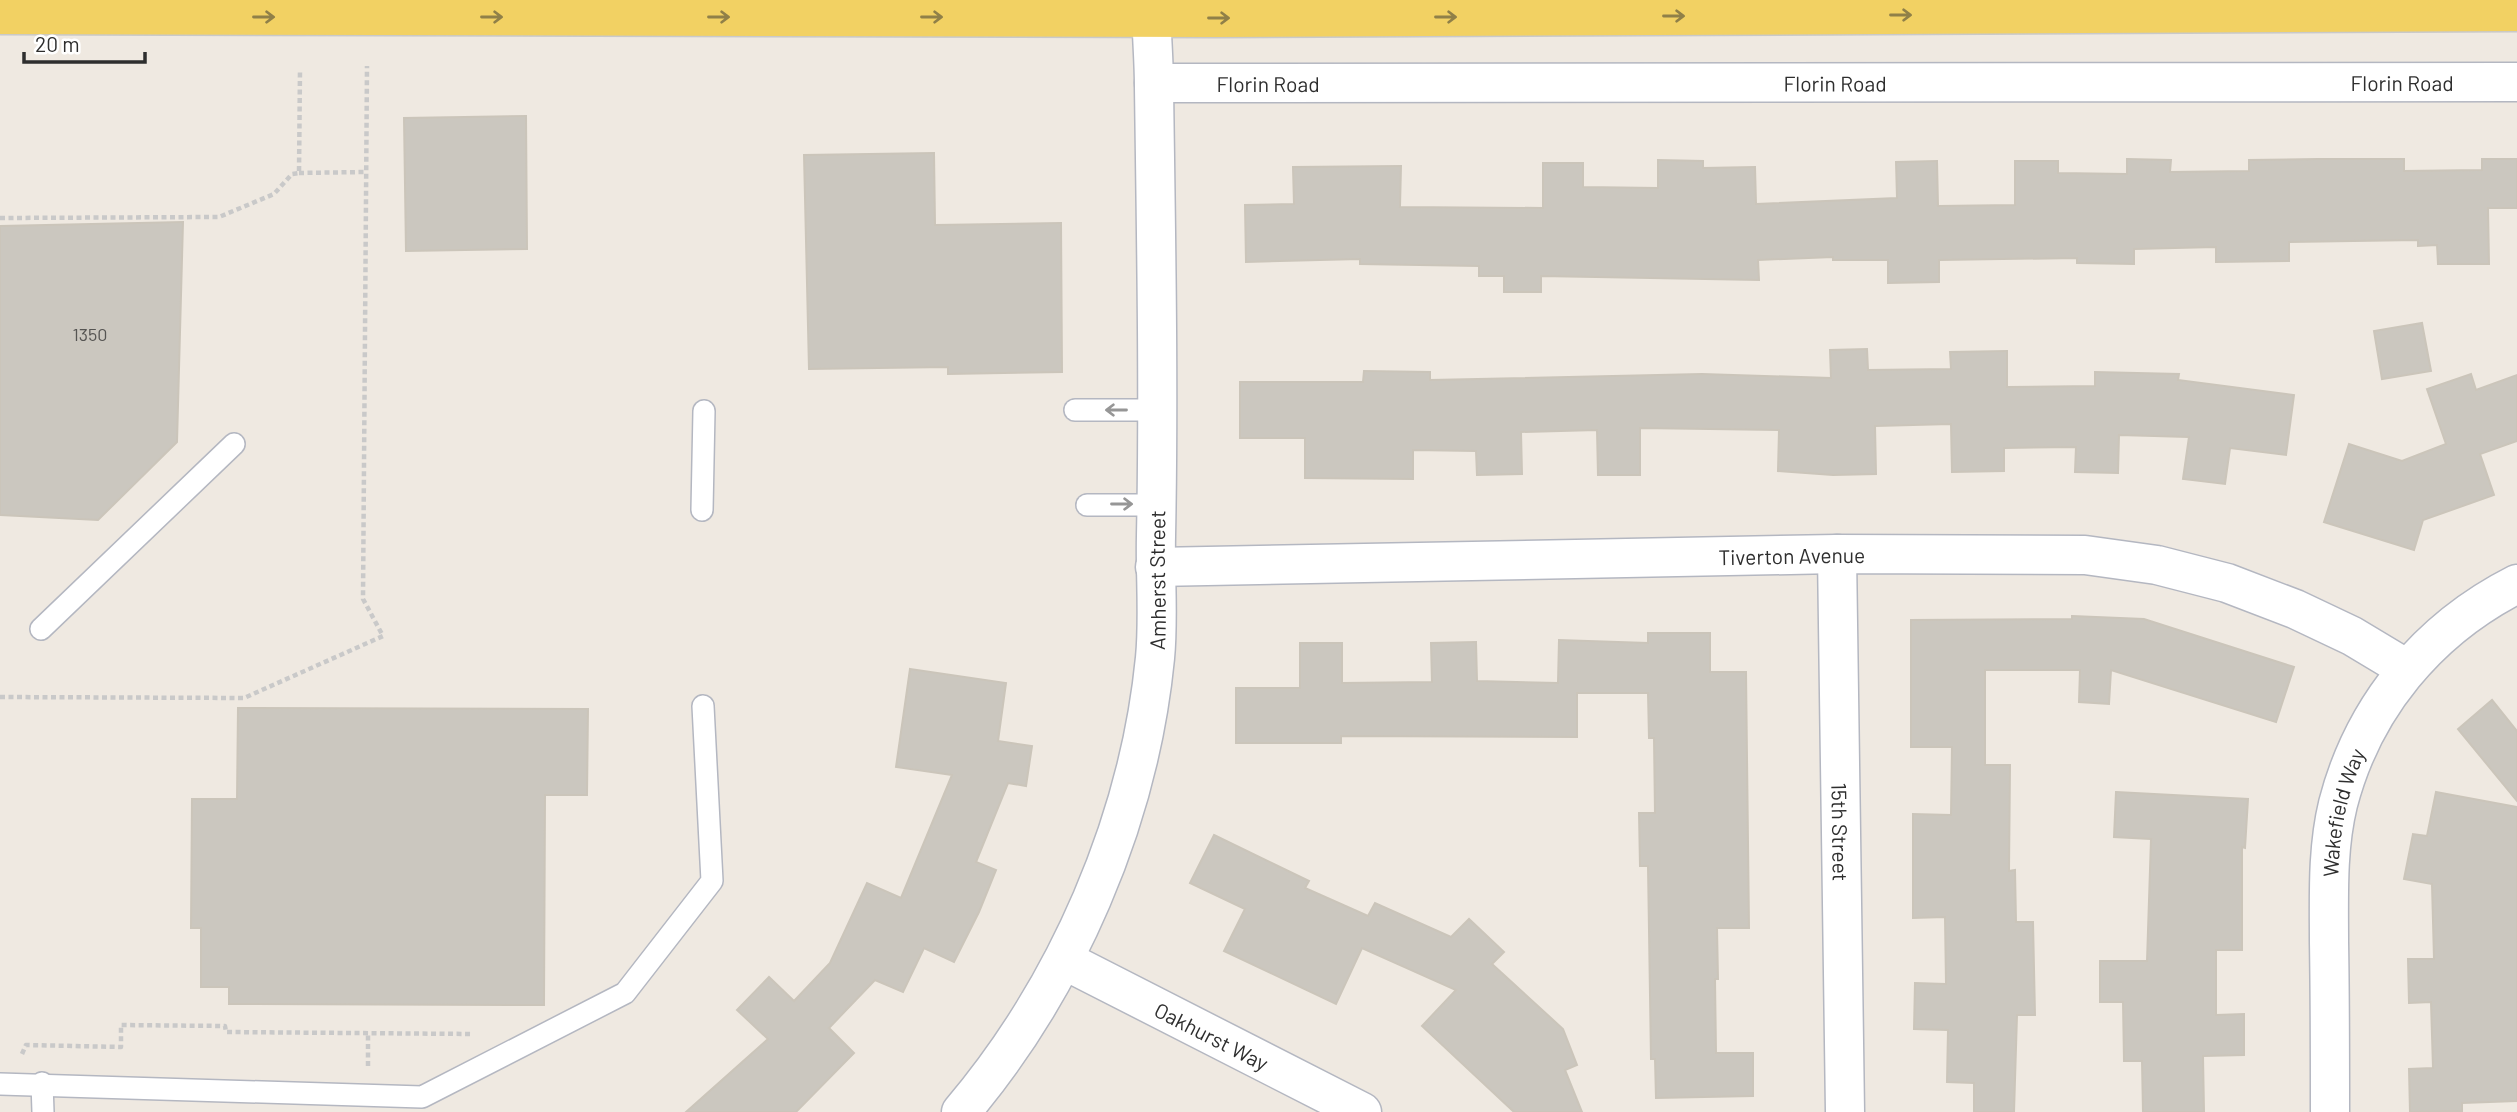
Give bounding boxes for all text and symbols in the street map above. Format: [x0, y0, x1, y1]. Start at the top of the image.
one-way arrow [1890, 8, 1913, 22]
one-way arrow [1662, 9, 1685, 23]
one-way arrow [252, 10, 275, 24]
one-way arrow [480, 10, 503, 24]
one-way arrow [707, 10, 730, 24]
one-way arrow [920, 10, 943, 24]
one-way arrow [1435, 10, 1458, 24]
one-way arrow [1207, 11, 1230, 25]
scale bar [24, 21, 145, 65]
text: 20 m [35, 31, 80, 56]
street label: Florin Road [1216, 70, 1320, 95]
street label: Florin Road [1783, 70, 1887, 95]
street label: Florin Road [2350, 70, 2454, 95]
house number: 1350 [73, 323, 108, 345]
one-way arrow [1105, 403, 1128, 417]
one-way arrow [1110, 497, 1133, 511]
street label: Amherst Street [1143, 510, 1169, 650]
street label: Tiverton Avenue [1718, 541, 1865, 569]
street label: Wakefield Way [2317, 744, 2369, 877]
street label: 15th Street [1828, 782, 1854, 882]
street label: Oakhurst Way [1151, 996, 1273, 1075]

